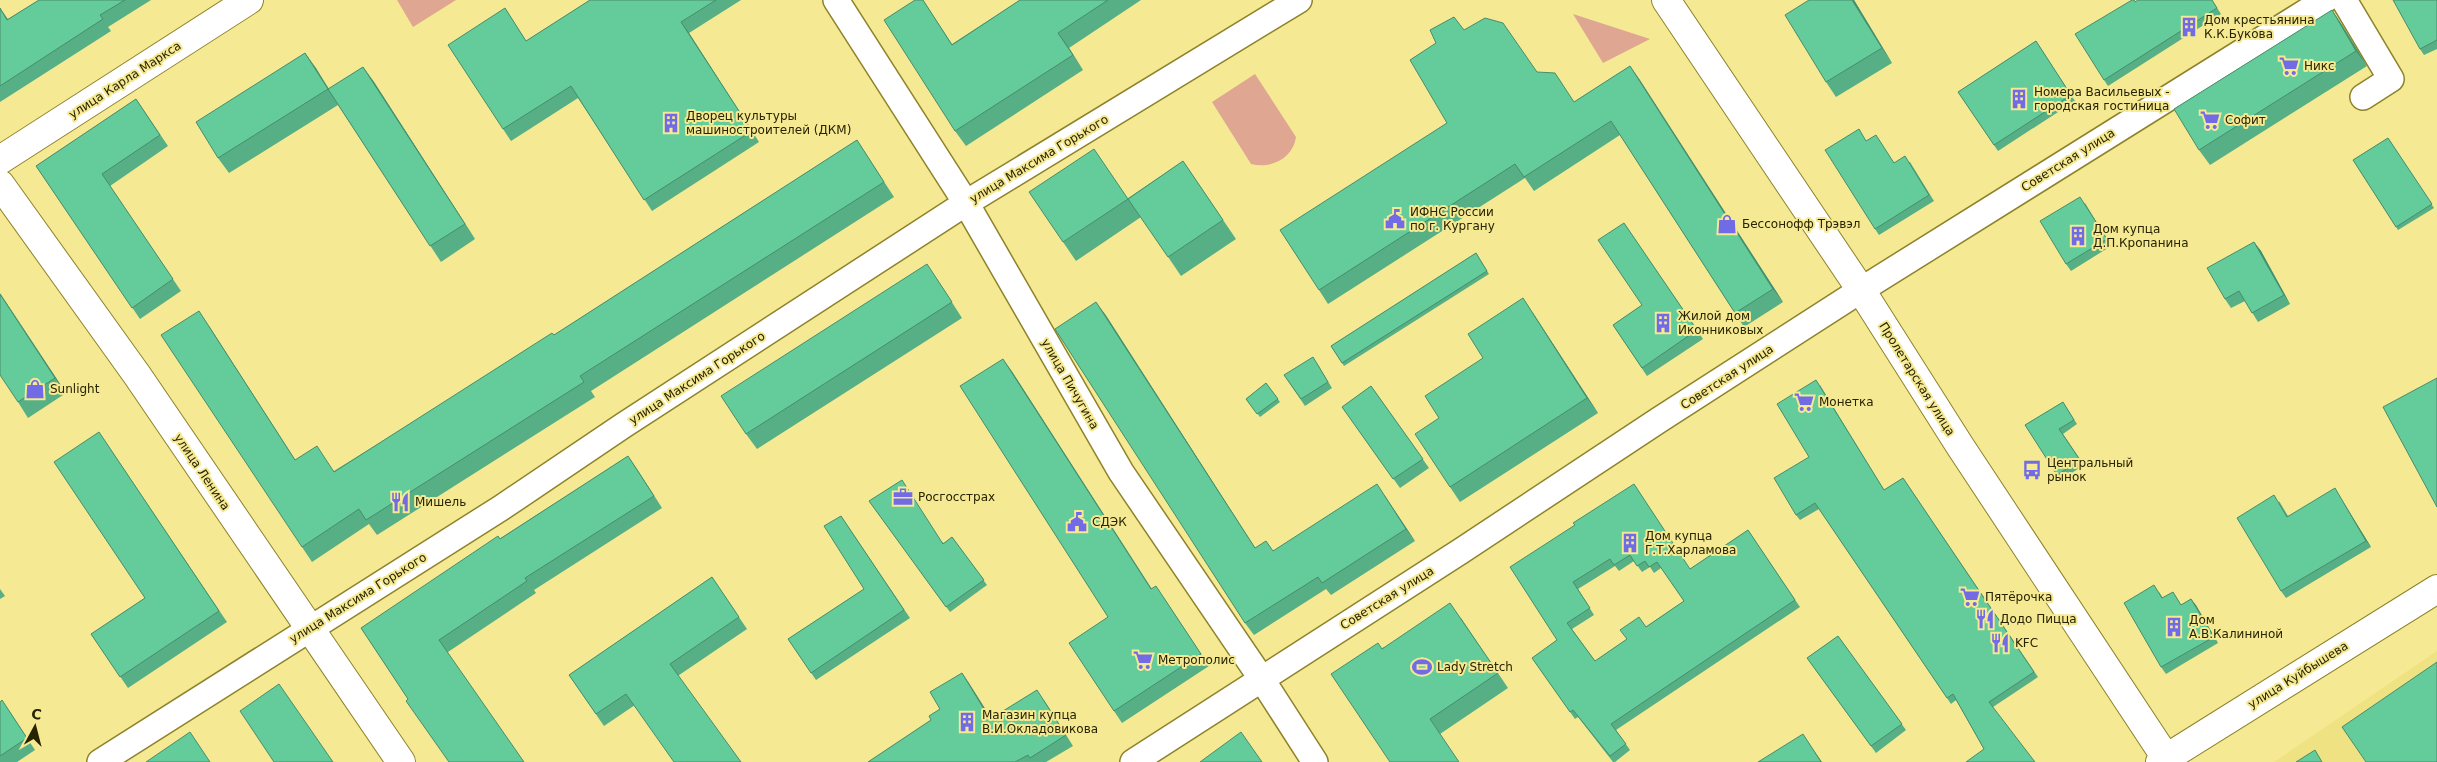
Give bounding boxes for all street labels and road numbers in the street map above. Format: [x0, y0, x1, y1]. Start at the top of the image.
street label: улица Карла Маркса [66, 39, 184, 121]
street label: улица Максима Горького [967, 112, 1111, 206]
street label: Советская улица [2019, 126, 2117, 194]
street label: Пролетарская улица [1876, 320, 1958, 438]
street label: улица Максима Горького [626, 329, 768, 427]
street label: улица Пичугина [1038, 336, 1102, 432]
street label: Советская улица [1678, 342, 1776, 412]
street label: улица Ленина [171, 431, 233, 513]
street label: улица Максима Горького [287, 550, 429, 646]
street label: Советская улица [1338, 564, 1436, 632]
street label: улица Куйбышева [2246, 639, 2350, 711]

